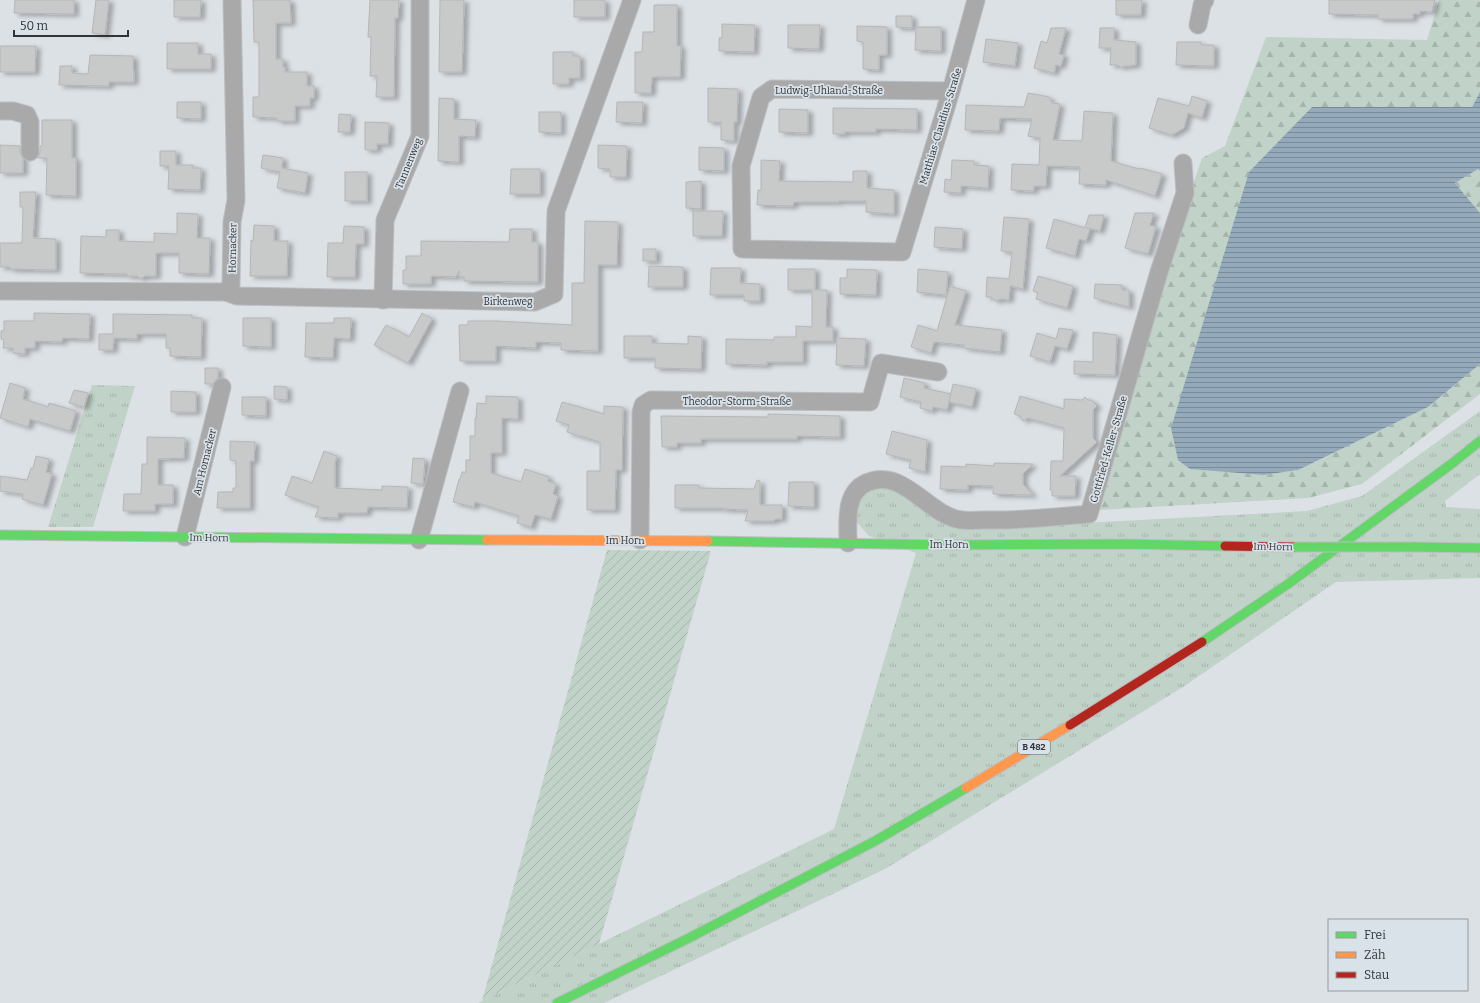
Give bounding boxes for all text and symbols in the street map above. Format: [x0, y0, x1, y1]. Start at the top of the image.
scale bar [14, 12, 128, 38]
text: 50 m [20, 19, 49, 33]
street label: Matthias-Claudius-Straße [917, 67, 964, 186]
street label: Ludwig-Uhland-Straße [775, 85, 883, 97]
street label: Tannenweg [393, 136, 425, 191]
street label: Hornacker [227, 222, 239, 273]
street label: Birkenweg [483, 296, 533, 308]
street label: Gottfried-Keller-Straße [1088, 395, 1130, 504]
street label: Theodor-Storm-Straße [683, 396, 791, 408]
street label: Am Hornacker [191, 427, 219, 497]
street label: Im Horn [189, 532, 229, 544]
street label: Im Horn [605, 535, 645, 547]
street label: Im Horn [929, 539, 969, 551]
street label: Im Horn [1253, 541, 1293, 553]
road number: B 482 [1018, 740, 1050, 754]
legend [1328, 919, 1468, 991]
text: Frei [1364, 928, 1386, 942]
text: Zäh [1364, 948, 1386, 962]
text: Stau [1364, 968, 1390, 982]

